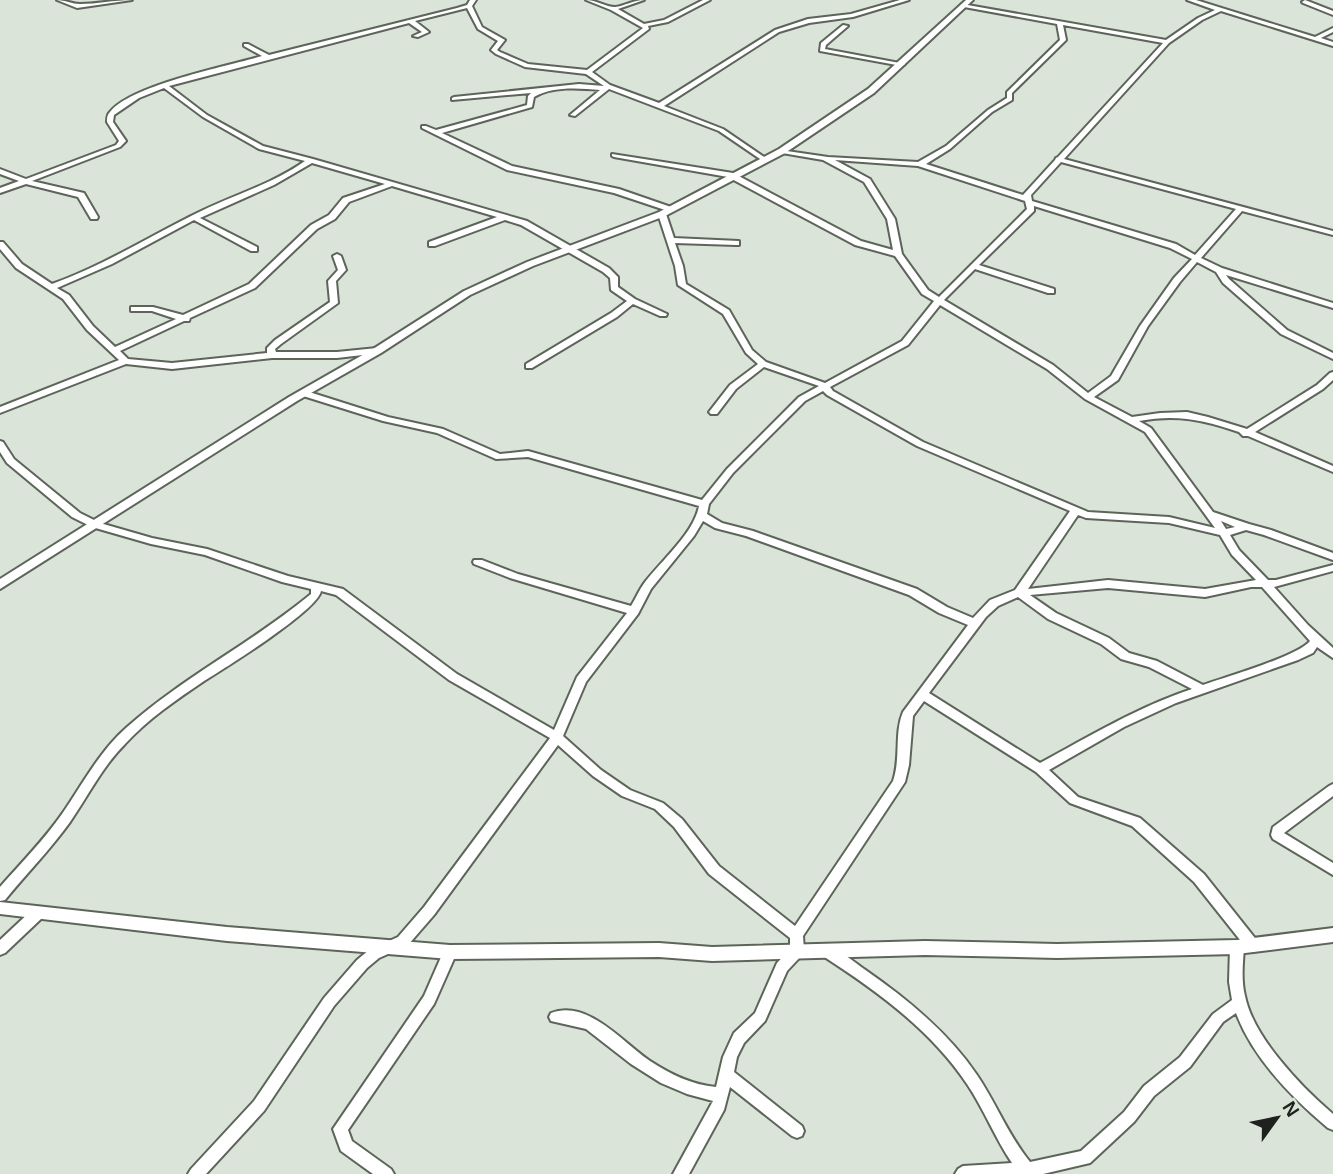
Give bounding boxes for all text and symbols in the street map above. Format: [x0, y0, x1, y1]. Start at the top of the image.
north arrow [1242, 1083, 1312, 1153]
text: N [1278, 1098, 1303, 1120]

